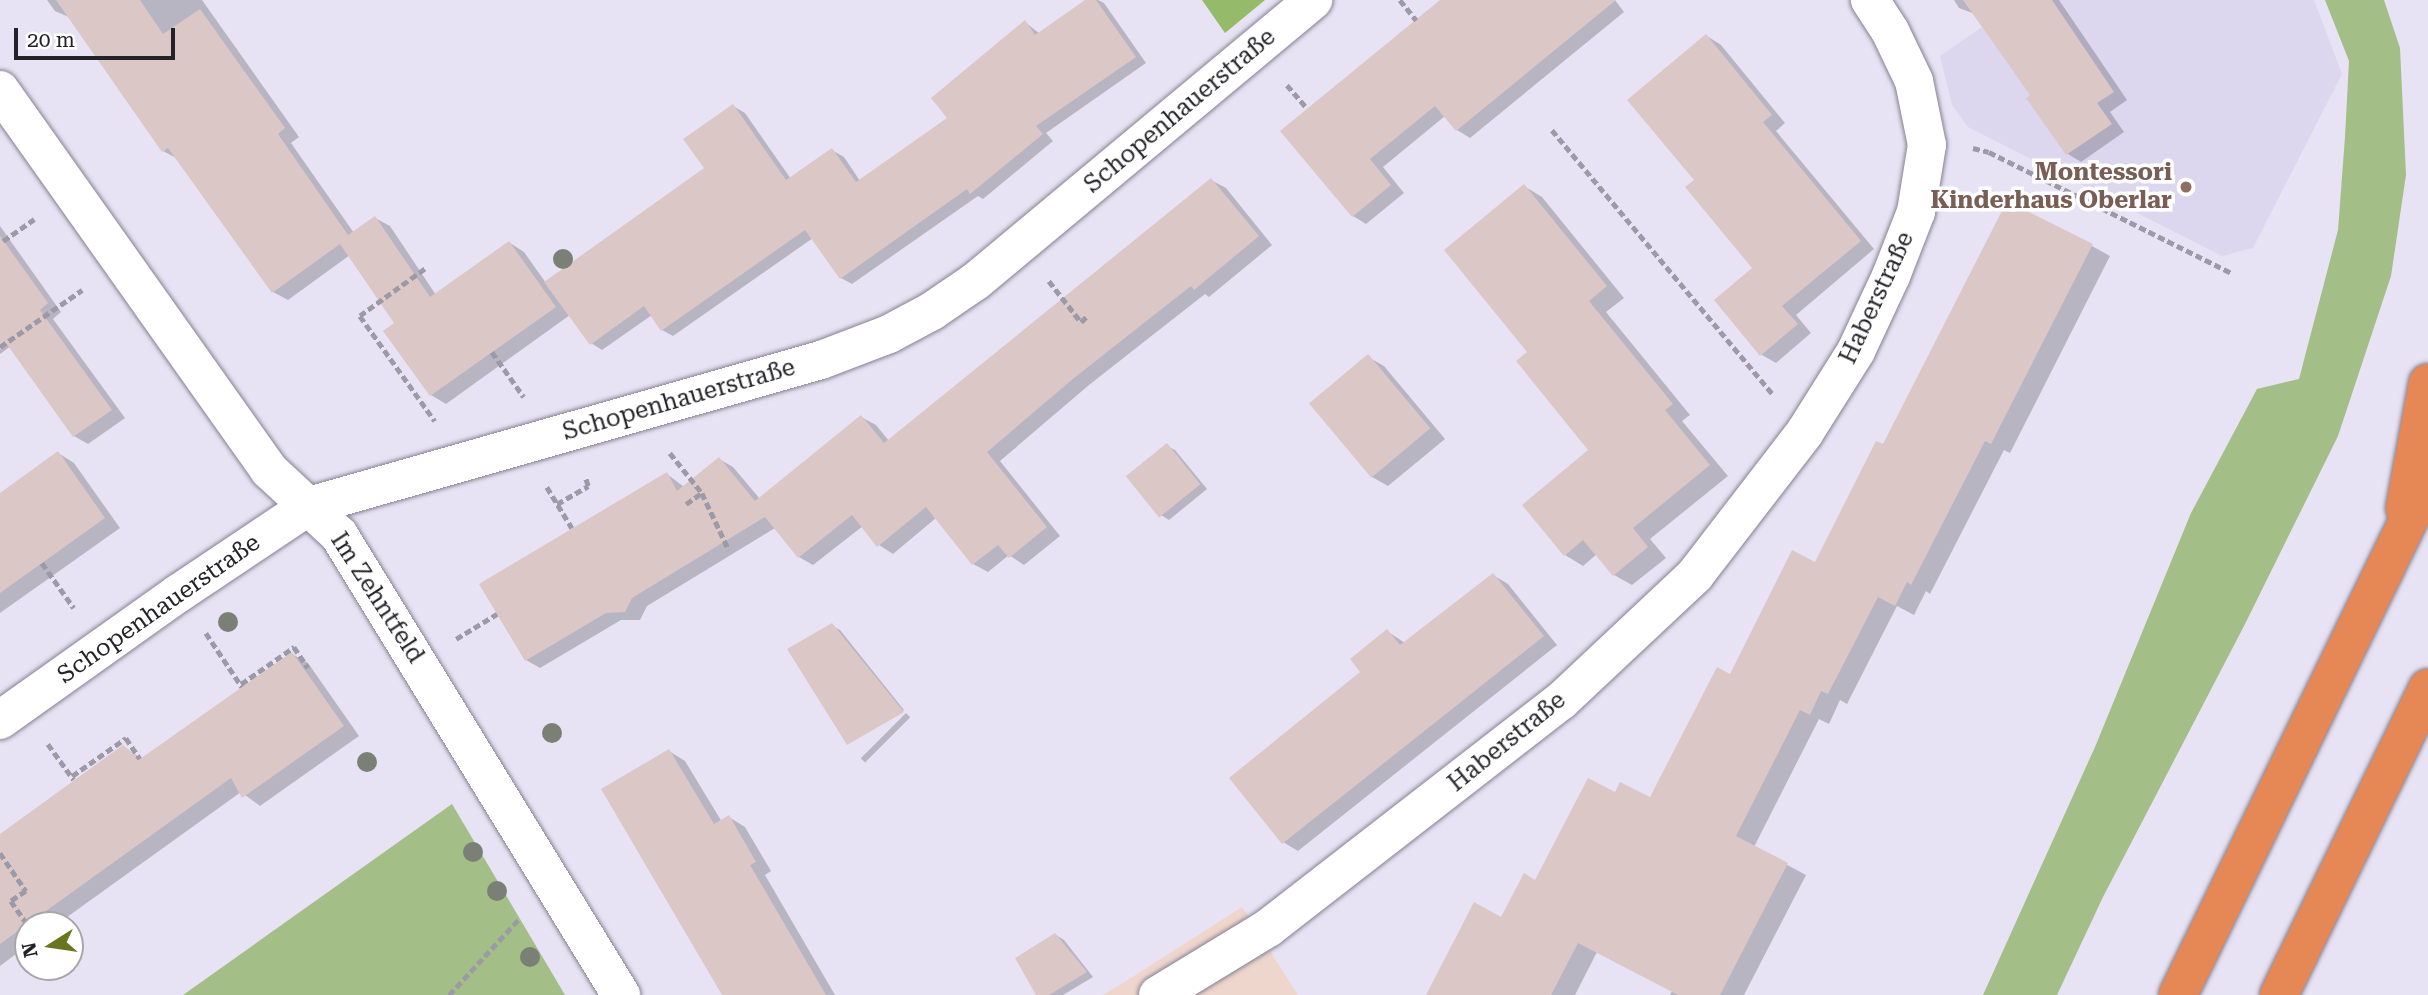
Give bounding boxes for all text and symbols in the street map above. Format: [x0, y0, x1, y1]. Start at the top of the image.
scale bar [18, 14, 178, 58]
street label: Schopenhauerstraße [1079, 23, 1281, 199]
text: 20 m [27, 28, 75, 52]
place label: Montessori Kinderhaus Oberlar [1930, 159, 2172, 215]
marker: Montessori Kinderhaus Oberlar [2178, 179, 2194, 195]
street label: Haberstraße [1834, 227, 1920, 369]
street label: Schopenhauerstraße [559, 353, 799, 447]
street label: Im Zehntfeld [324, 527, 430, 669]
street label: Schopenhauerstraße [52, 528, 266, 690]
street label: Haberstraße [1443, 686, 1571, 798]
north arrow [14, 911, 84, 981]
text: N [17, 941, 43, 960]

